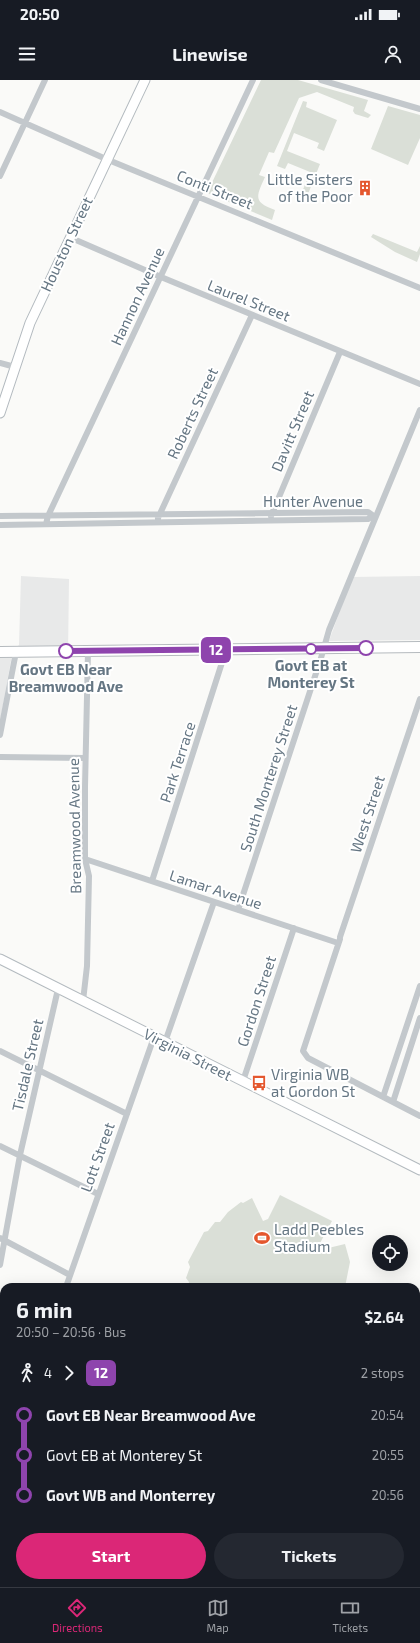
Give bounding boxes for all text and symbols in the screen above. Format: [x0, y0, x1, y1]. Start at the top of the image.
text: 20:50 [20, 5, 60, 23]
icon: menu [16, 43, 38, 65]
text: Linewise [172, 43, 248, 65]
icon: person [382, 43, 404, 65]
street label: Conti Street [174, 166, 256, 212]
place label: Little Sisters of the Poor [267, 170, 353, 205]
building icon: Little Sisters of the Poor [356, 179, 374, 197]
street label: Houston Street [36, 193, 96, 294]
street label: Hannon Avenue [106, 244, 168, 348]
street label: Laurel Street [205, 275, 293, 325]
street label: Roberts Street [163, 364, 221, 462]
street label: Davitt Street [267, 387, 317, 474]
street label: Hunter Avenue [263, 492, 363, 510]
line badge: 12 [198, 637, 234, 663]
unlabelled marker [358, 640, 374, 656]
text: 12 [209, 641, 223, 658]
marker: Govt EB Near Breamwood Ave [58, 643, 74, 659]
marker: Govt EB at Monterey St [305, 643, 317, 655]
place label: Govt EB at Monterey St [267, 656, 355, 692]
place label: Govt EB Near Breamwood Ave [9, 660, 123, 695]
street label: South Monterey Street [236, 702, 300, 854]
street label: Park Terrace [155, 719, 199, 805]
street label: Breamwood Avenue [64, 758, 84, 894]
street label: West Street [346, 773, 388, 855]
street label: Lamar Avenue [167, 866, 265, 912]
street label: Gordon Street [233, 953, 279, 1049]
street label: Tisdale Street [8, 1017, 46, 1113]
street label: Virginia Street [141, 1024, 235, 1084]
place label: Virginia WB at Gordon St [271, 1065, 356, 1100]
bus stop icon: Virginia WB at Gordon St [250, 1074, 268, 1092]
street label: Lott Street [76, 1120, 118, 1194]
place label: Ladd Peebles Stadium [274, 1220, 364, 1255]
sports icon: Ladd Peebles Stadium [253, 1229, 271, 1247]
map controls [372, 1235, 408, 1271]
button: locate [372, 1235, 408, 1271]
text: 6 min [16, 1296, 72, 1322]
text: $2.64 [365, 1308, 404, 1326]
text: 20:50 – 20:56 · Bus [16, 1324, 126, 1340]
icon: walk [16, 1362, 38, 1384]
icon: forward [58, 1362, 80, 1384]
text: 12 [94, 1364, 108, 1381]
text: 4 [44, 1365, 52, 1381]
text: 2 stops [361, 1365, 404, 1381]
text: Govt EB Near Breamwood Ave [46, 1406, 256, 1424]
text: 20:54 [371, 1407, 404, 1423]
text: Govt EB at Monterey St [46, 1446, 202, 1464]
text: 20:55 [372, 1447, 404, 1463]
text: Govt WB and Monterrey [46, 1486, 215, 1504]
text: 20:56 [371, 1487, 404, 1503]
button: Start [16, 1533, 206, 1579]
button: Tickets [214, 1533, 404, 1579]
tab: Directions [52, 1597, 103, 1634]
tab: Map [207, 1597, 229, 1634]
tab: Tickets [332, 1597, 368, 1634]

